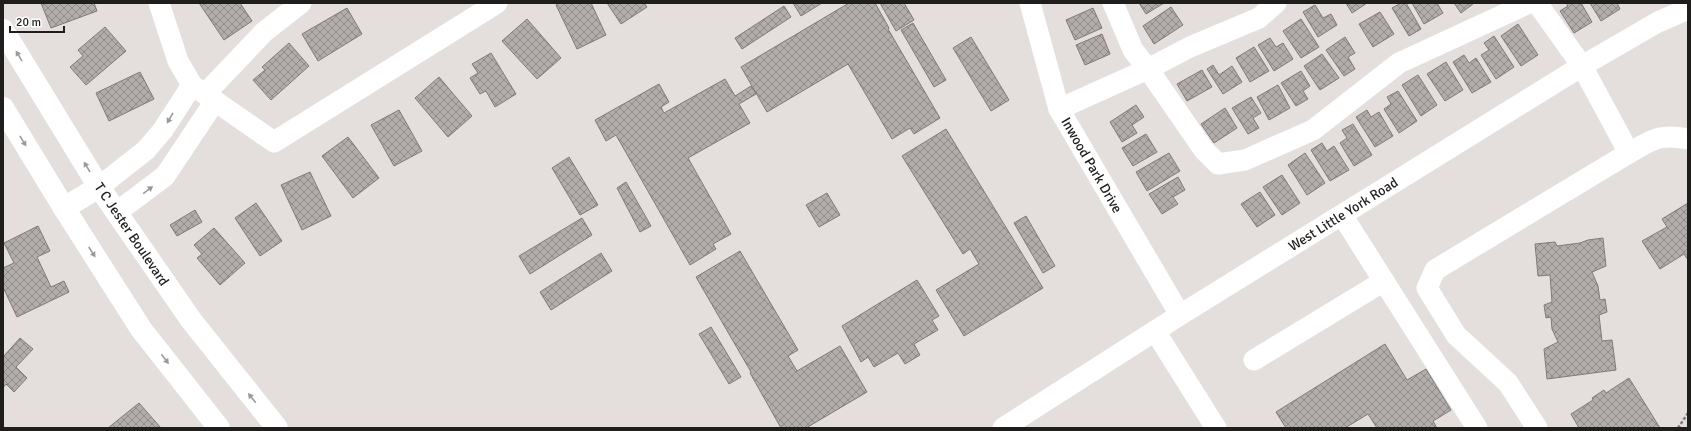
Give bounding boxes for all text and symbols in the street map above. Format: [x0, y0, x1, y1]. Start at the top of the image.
scale bar [10, 8, 64, 34]
text: 20 m [16, 15, 41, 30]
one-way arrow [15, 51, 23, 61]
one-way arrow [166, 112, 173, 124]
street label: Inwood Park Drive [1057, 114, 1126, 216]
one-way arrow [20, 135, 27, 147]
one-way arrow [83, 162, 91, 172]
street label: West Little York Road [1285, 174, 1401, 255]
street label: T C Jester Boulevard [91, 179, 172, 289]
one-way arrow [143, 185, 154, 194]
one-way arrow [88, 246, 96, 257]
one-way arrow [160, 354, 169, 365]
one-way arrow [247, 392, 256, 403]

